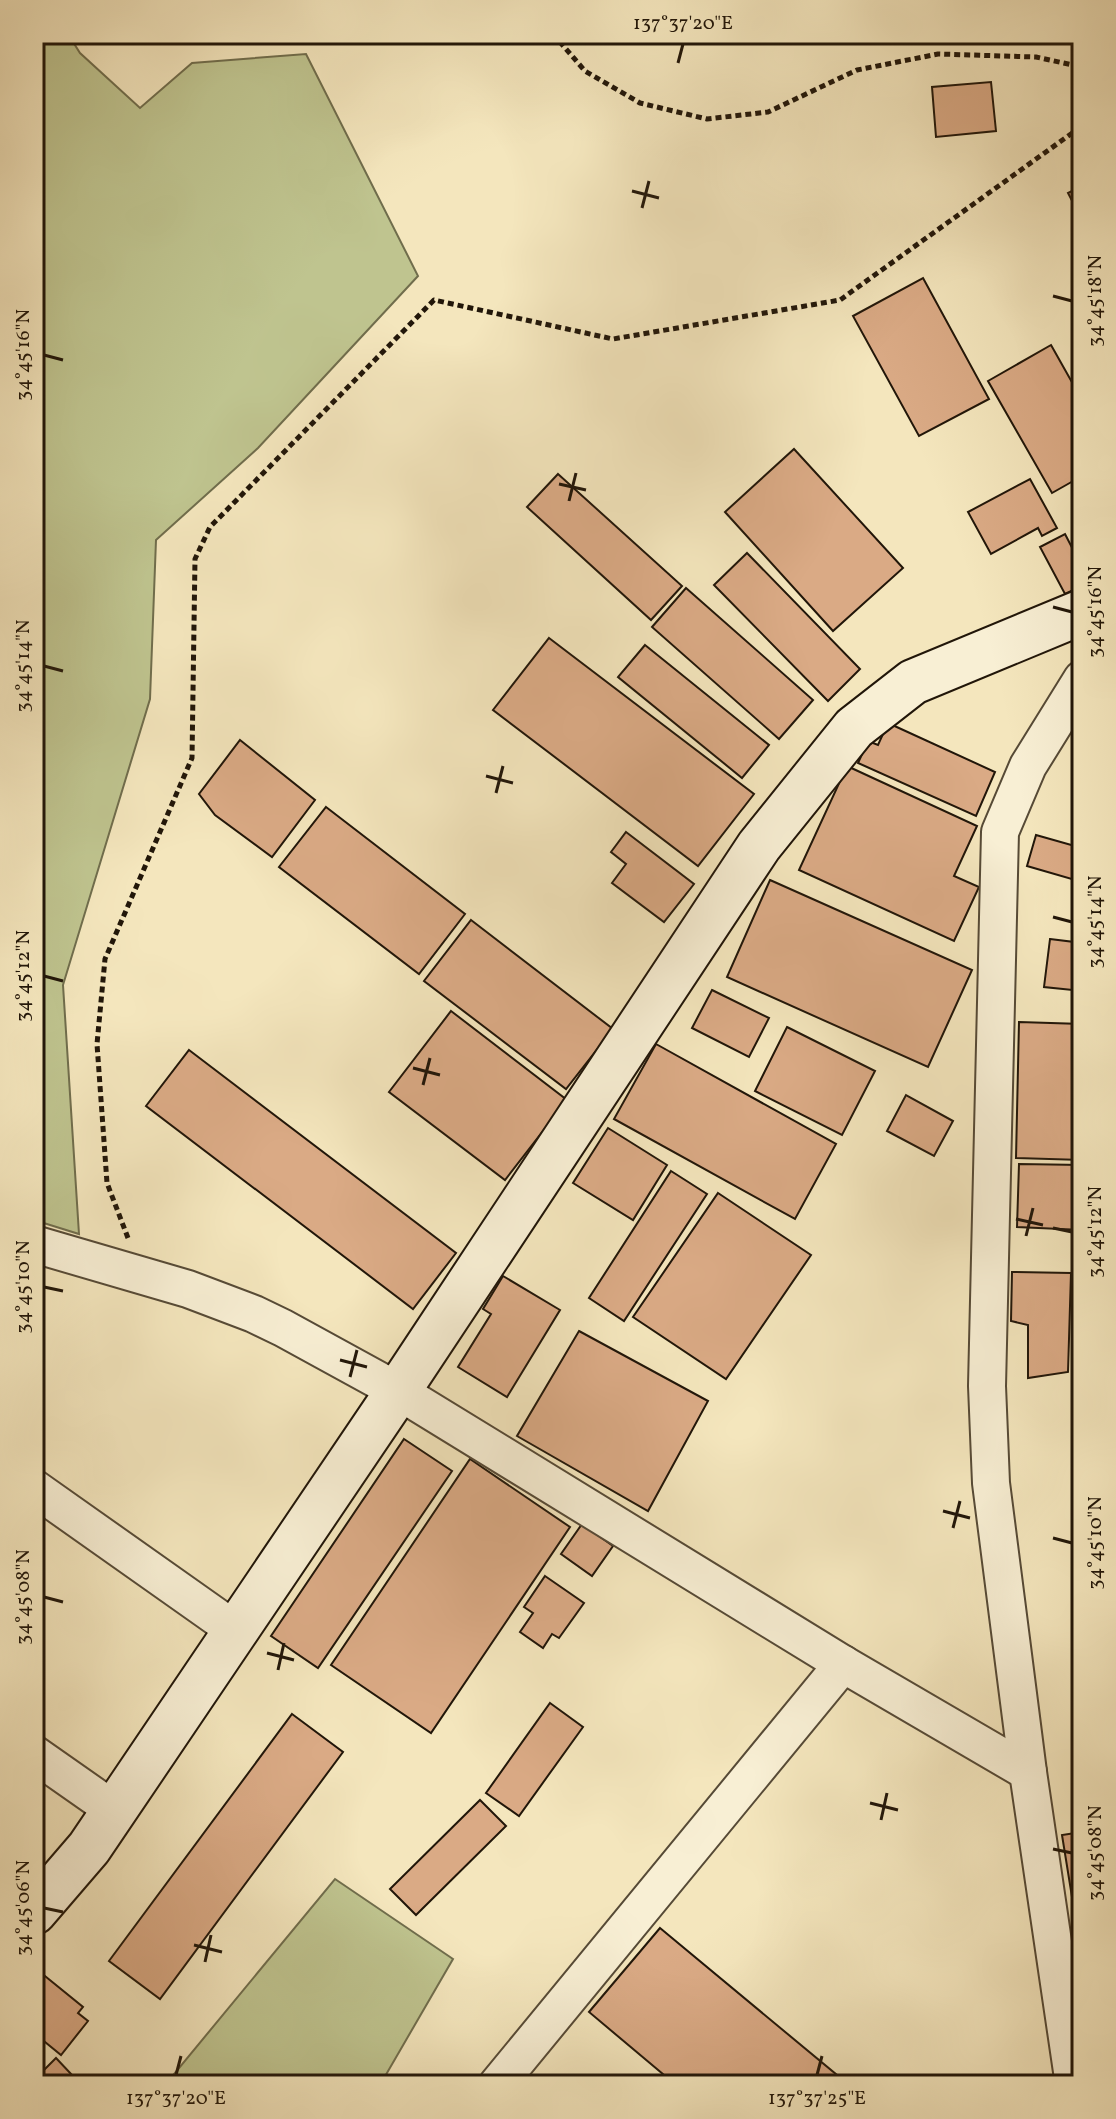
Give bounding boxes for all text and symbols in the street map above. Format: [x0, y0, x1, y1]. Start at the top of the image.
text: 137°37'20"E [633, 10, 733, 38]
text: 34°45'18"N [1082, 255, 1110, 347]
text: 34°45'16"N [10, 309, 38, 401]
text: 34°45'16"N [1082, 566, 1110, 658]
text: 34°45'14"N [10, 619, 38, 713]
text: 34°45'14"N [1082, 875, 1110, 969]
text: 34°45'12"N [10, 930, 38, 1022]
text: 34°45'12"N [1082, 1186, 1110, 1278]
text: 34°45'10"N [10, 1240, 38, 1334]
text: 34°45'10"N [1082, 1496, 1110, 1590]
text: 34°45'08"N [10, 1549, 38, 1645]
text: 34°45'08"N [1082, 1805, 1110, 1901]
text: 34°45'06"N [10, 1860, 38, 1956]
text: 137°37'20"E [126, 2085, 226, 2113]
text: 137°37'25"E [768, 2085, 866, 2113]

